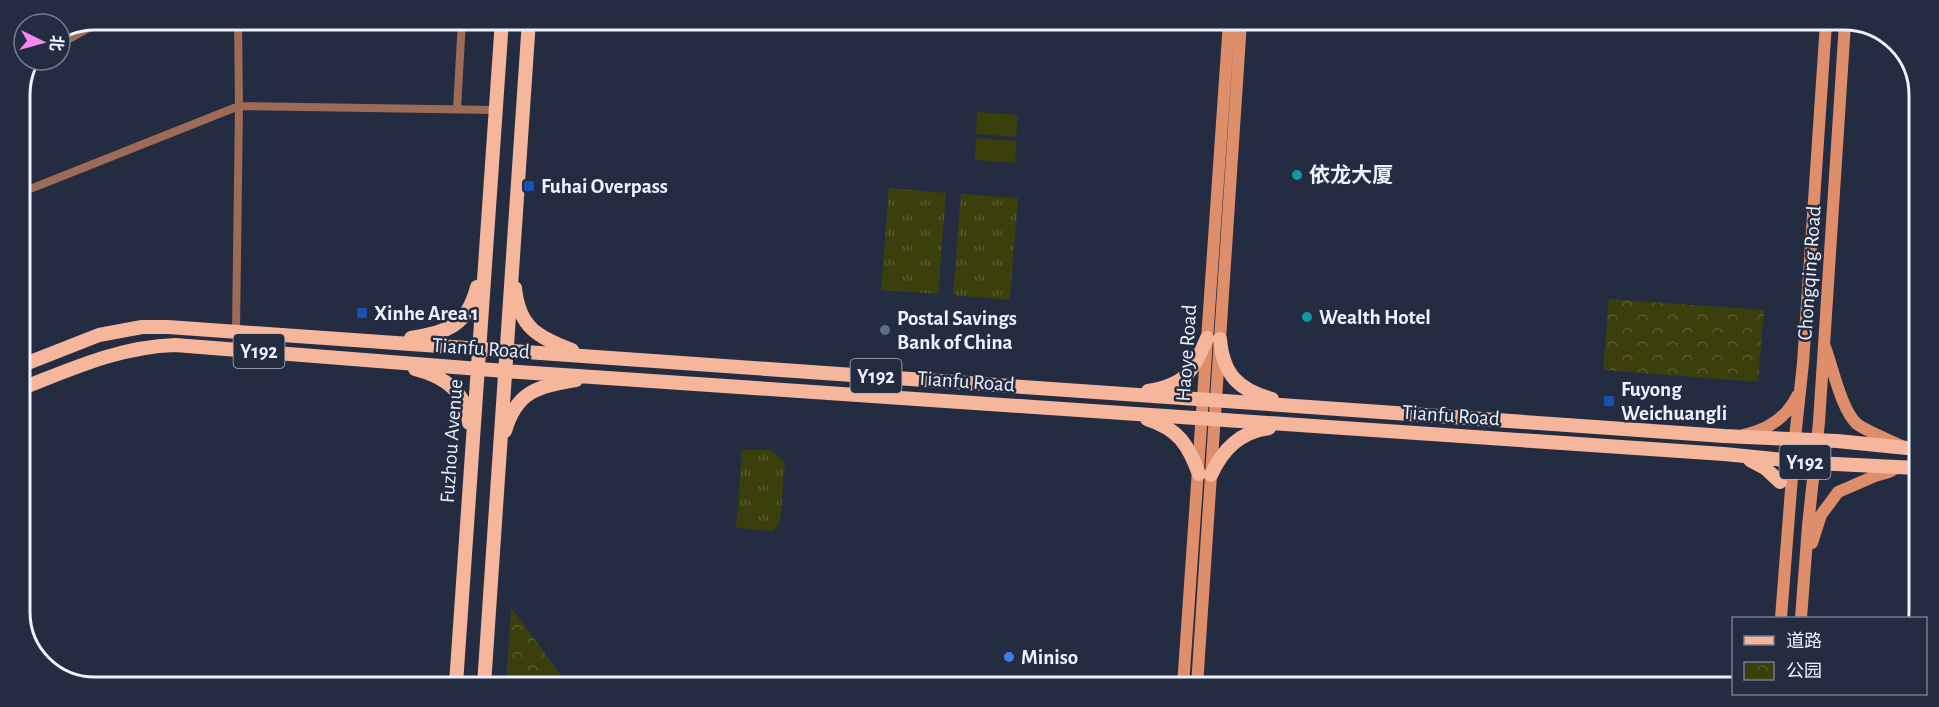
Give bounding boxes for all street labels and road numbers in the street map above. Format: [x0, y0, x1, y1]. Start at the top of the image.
street label: Chongqing Road [1794, 205, 1825, 341]
street label: Haoye Road [1173, 304, 1200, 402]
road number: Y192 [234, 334, 284, 368]
street label: Tianfu Road [431, 335, 531, 362]
road number: Y192 [850, 359, 902, 393]
street label: Tianfu Road [916, 368, 1016, 395]
street label: Fuzhou Avenue [437, 378, 466, 504]
street label: Tianfu Road [1401, 402, 1501, 429]
road number: Y192 [1780, 445, 1830, 479]

